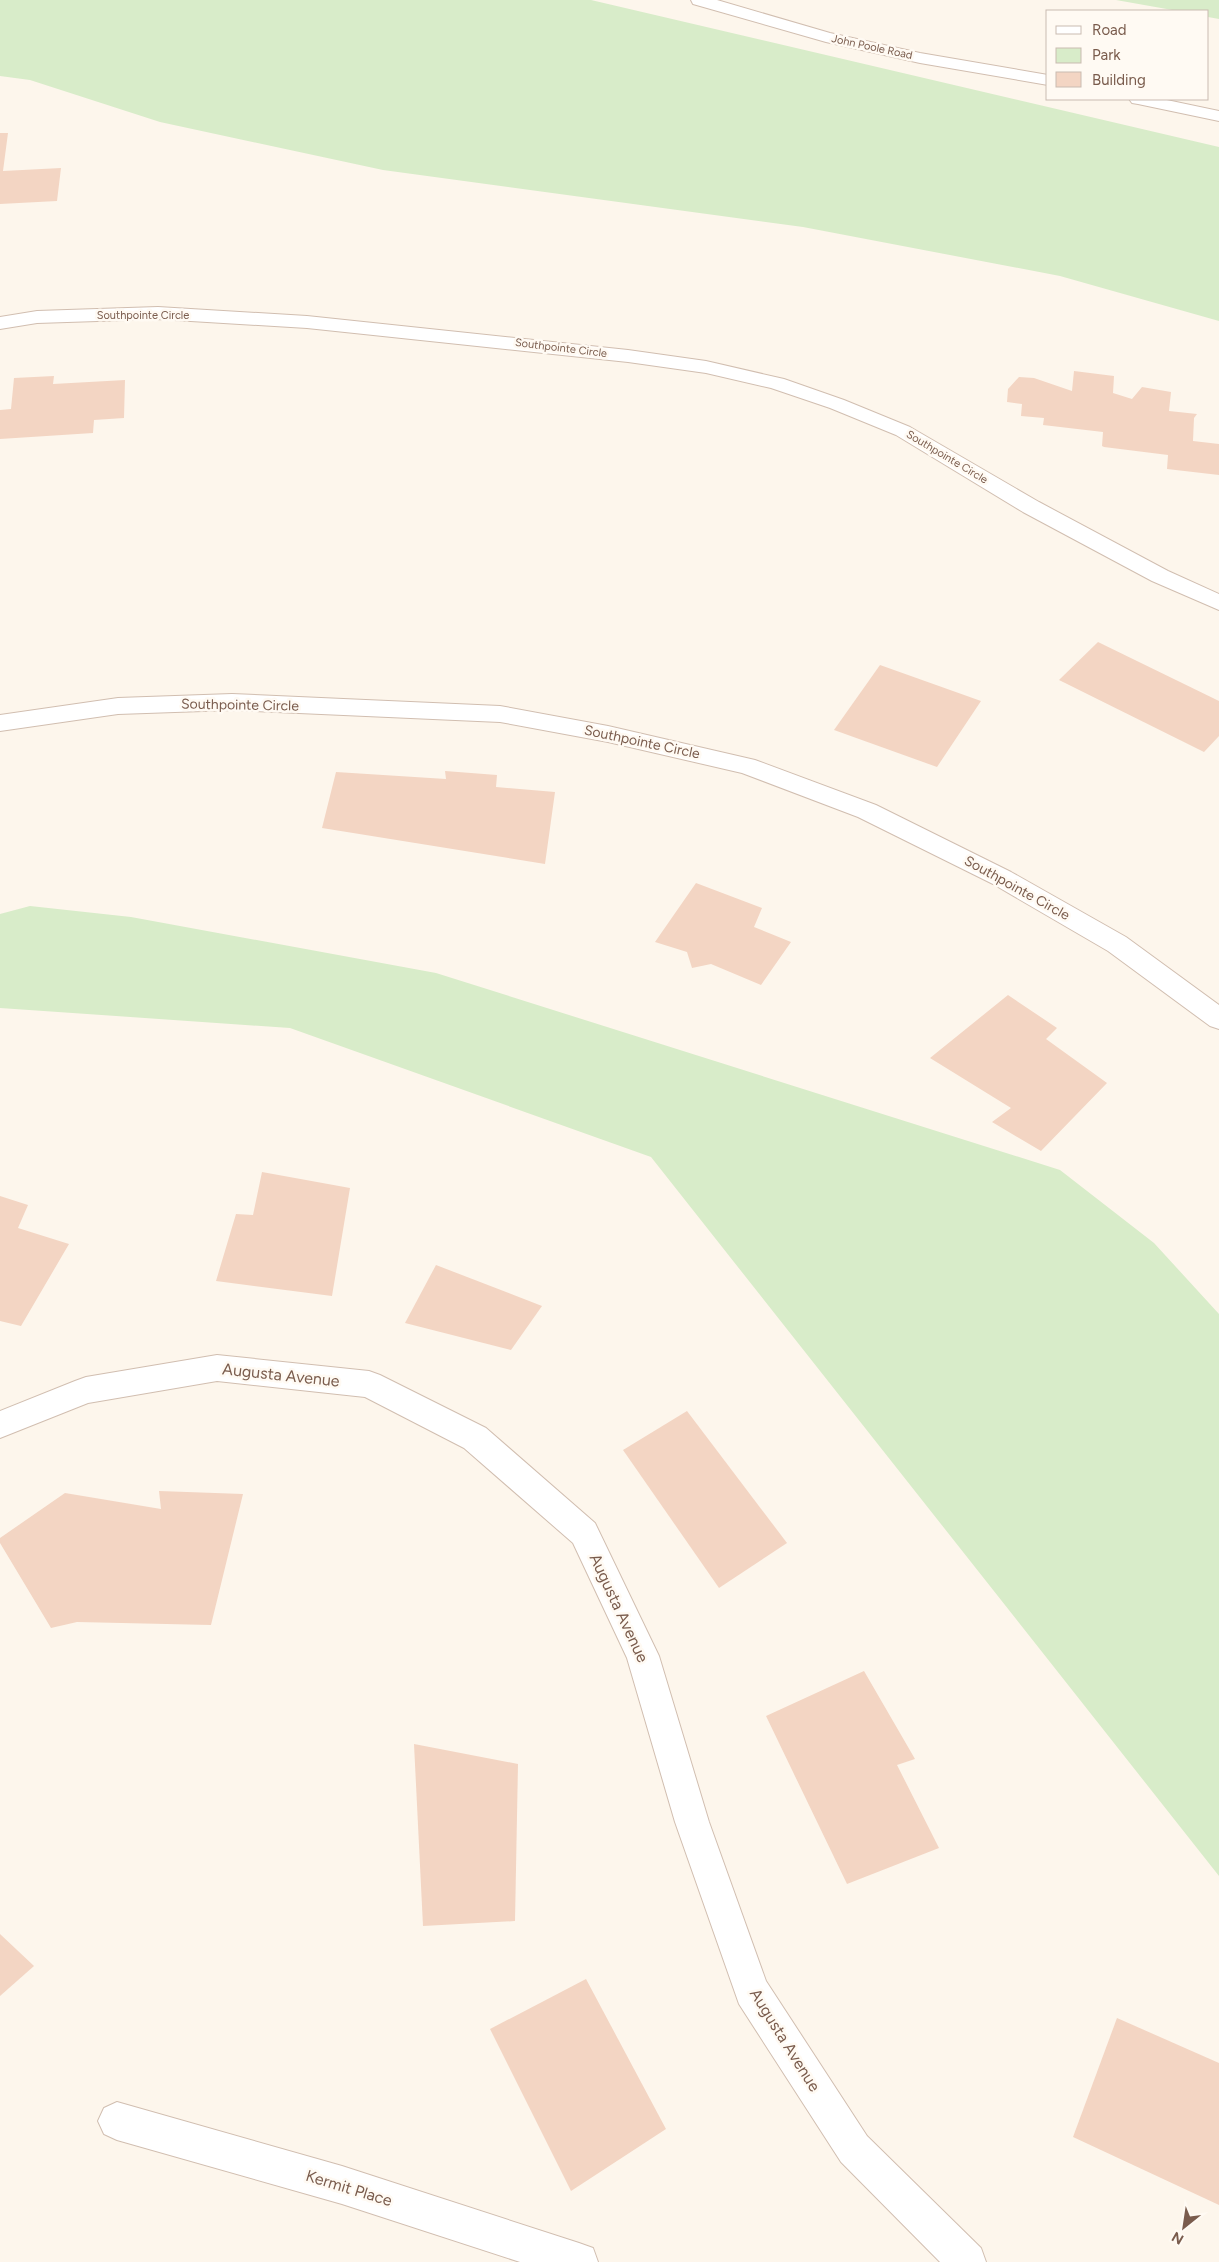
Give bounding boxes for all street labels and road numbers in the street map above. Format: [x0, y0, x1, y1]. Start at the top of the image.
street label: John Poole Road [830, 32, 914, 62]
street label: Southpointe Circle [97, 309, 189, 322]
street label: Southpointe Circle [514, 336, 608, 360]
street label: Southpointe Circle [904, 428, 990, 486]
street label: Southpointe Circle [181, 695, 299, 715]
street label: Southpointe Circle [583, 721, 702, 763]
street label: Southpointe Circle [961, 852, 1073, 924]
street label: Augusta Avenue [221, 1359, 341, 1391]
street label: Augusta Avenue [586, 1551, 653, 1666]
street label: Augusta Avenue [746, 1985, 824, 2095]
street label: Kermit Place [303, 2166, 395, 2210]

